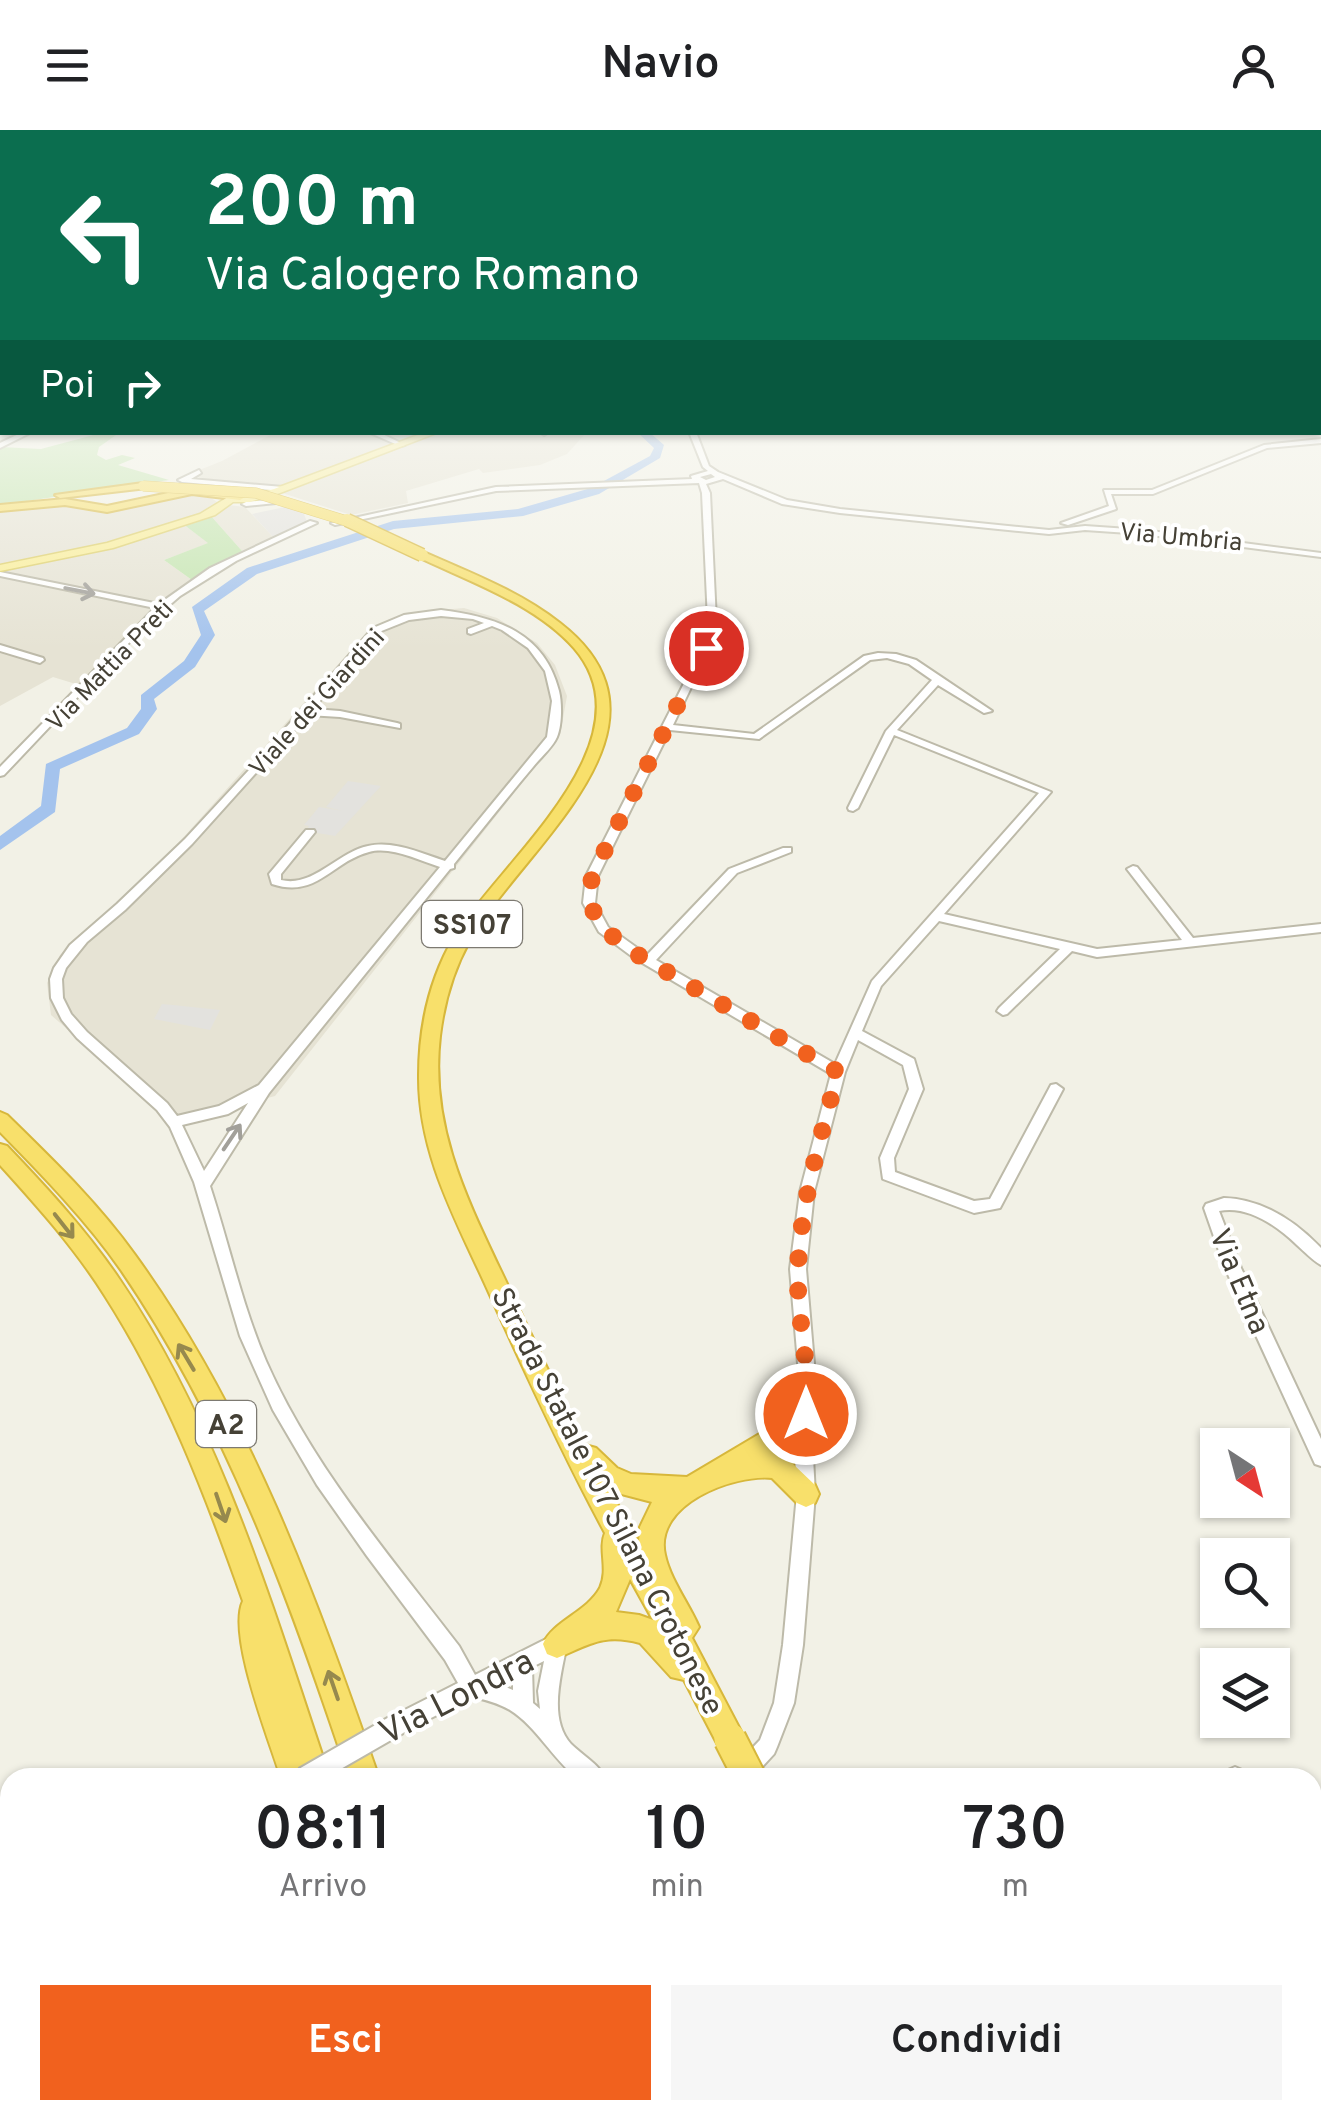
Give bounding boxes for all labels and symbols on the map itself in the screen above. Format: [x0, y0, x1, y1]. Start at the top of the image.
street label: Via Umbria [1118, 518, 1243, 560]
one-way arrow [63, 583, 95, 602]
street label: Via Mattia Preti [40, 595, 182, 740]
pin [664, 606, 749, 691]
street label: Viale dei Giardini [243, 623, 393, 785]
road number: SS107 [422, 901, 522, 947]
one-way arrow [222, 1123, 243, 1151]
one-way arrow [53, 1212, 75, 1238]
street label: Via Etna [1199, 1224, 1276, 1340]
street label: Strada Statale 107 Silana Crotonese [482, 1282, 730, 1722]
one-way arrow [176, 1343, 196, 1372]
position arrow [754, 1362, 858, 1466]
road number: A2 [196, 1401, 256, 1447]
north arrow [1200, 1428, 1290, 1518]
one-way arrow [213, 1492, 231, 1523]
street label: Via Londra [372, 1641, 542, 1757]
one-way arrow [322, 1670, 340, 1701]

